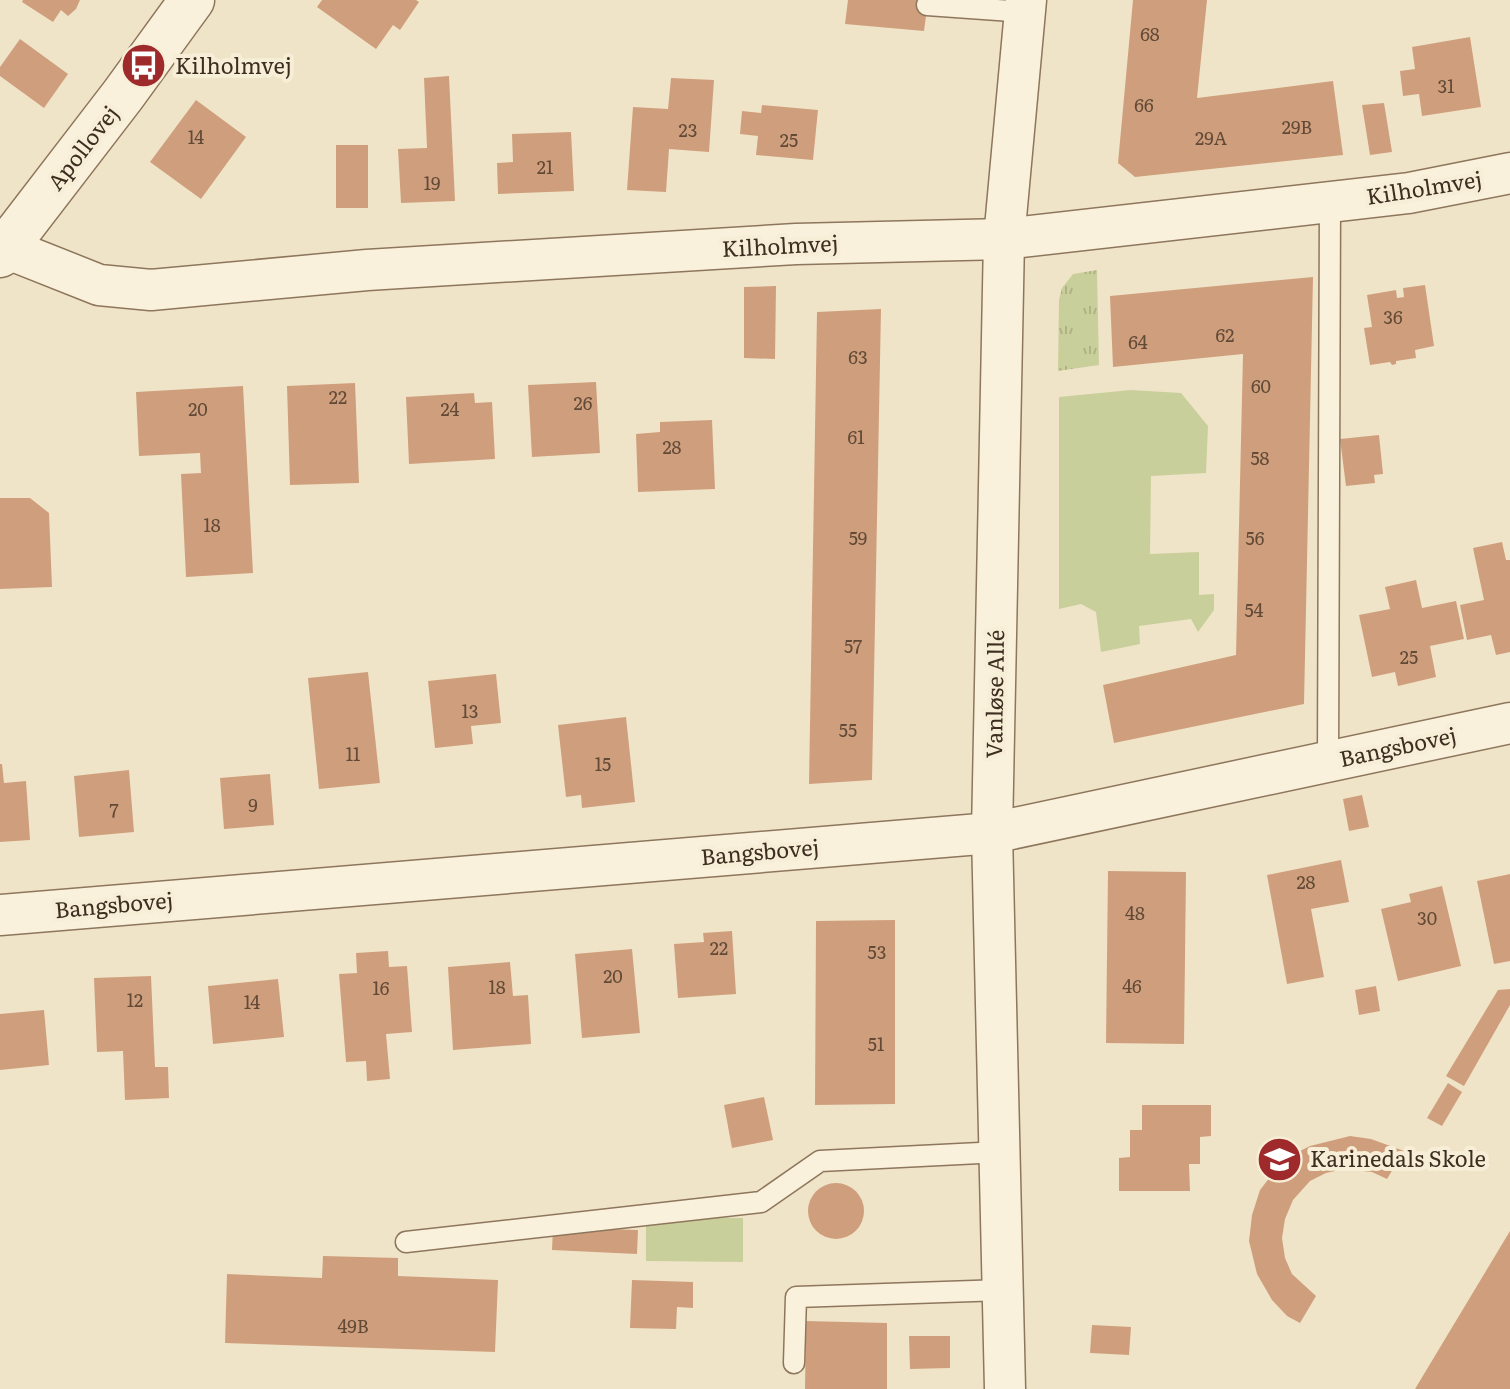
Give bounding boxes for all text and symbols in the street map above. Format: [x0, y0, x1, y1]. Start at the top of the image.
house number: 68 [1140, 20, 1160, 47]
bus stop icon: Kilholmvej [120, 42, 168, 90]
place label: Kilholmvej [175, 48, 292, 81]
house number: 31 [1437, 72, 1455, 99]
house number: 66 [1134, 91, 1154, 118]
street label: Apollovej [38, 98, 125, 196]
house number: 29B [1282, 113, 1312, 140]
house number: 23 [679, 116, 697, 143]
house number: 14 [188, 123, 204, 150]
house number: 29A [1195, 124, 1227, 151]
house number: 25 [780, 126, 798, 153]
house number: 21 [537, 153, 553, 180]
street label: Kilholmvej [1364, 161, 1484, 212]
house number: 19 [424, 169, 440, 196]
street label: Kilholmvej [721, 225, 839, 264]
house number: 36 [1383, 303, 1403, 330]
house number: 62 [1216, 321, 1234, 348]
house number: 64 [1128, 328, 1148, 355]
house number: 63 [848, 343, 868, 370]
house number: 60 [1251, 372, 1271, 399]
house number: 22 [329, 383, 347, 410]
house number: 26 [574, 389, 593, 416]
house number: 20 [188, 395, 208, 422]
house number: 24 [440, 395, 460, 422]
house number: 61 [848, 423, 865, 450]
house number: 28 [662, 433, 682, 460]
house number: 58 [1250, 444, 1270, 471]
house number: 18 [203, 511, 221, 538]
house number: 59 [849, 524, 867, 551]
house number: 56 [1246, 524, 1265, 551]
house number: 54 [1244, 596, 1264, 623]
street label: Vanløse Allé [976, 629, 1011, 759]
house number: 57 [844, 632, 862, 659]
house number: 25 [1400, 643, 1418, 670]
house number: 13 [461, 697, 479, 724]
house number: 55 [839, 716, 857, 743]
street label: Bangsbovej [1336, 717, 1459, 774]
house number: 11 [346, 740, 360, 767]
house number: 15 [595, 750, 611, 777]
house number: 9 [248, 791, 258, 818]
house number: 7 [109, 796, 119, 823]
street label: Bangsbovej [699, 829, 820, 872]
house number: 28 [1296, 868, 1316, 895]
street label: Bangsbovej [53, 882, 174, 925]
house number: 48 [1125, 899, 1145, 926]
house number: 30 [1417, 904, 1437, 931]
house number: 22 [710, 934, 728, 961]
house number: 53 [868, 938, 886, 965]
house number: 20 [603, 962, 623, 989]
house number: 46 [1122, 972, 1142, 999]
house number: 18 [488, 973, 506, 1000]
house number: 16 [373, 974, 390, 1001]
house number: 12 [127, 986, 143, 1013]
house number: 14 [244, 988, 260, 1015]
house number: 51 [868, 1030, 884, 1057]
school or university icon: Karinedals Skole [1255, 1135, 1303, 1183]
place label: Karinedals Skole [1310, 1141, 1486, 1174]
house number: 49B [337, 1312, 369, 1339]

